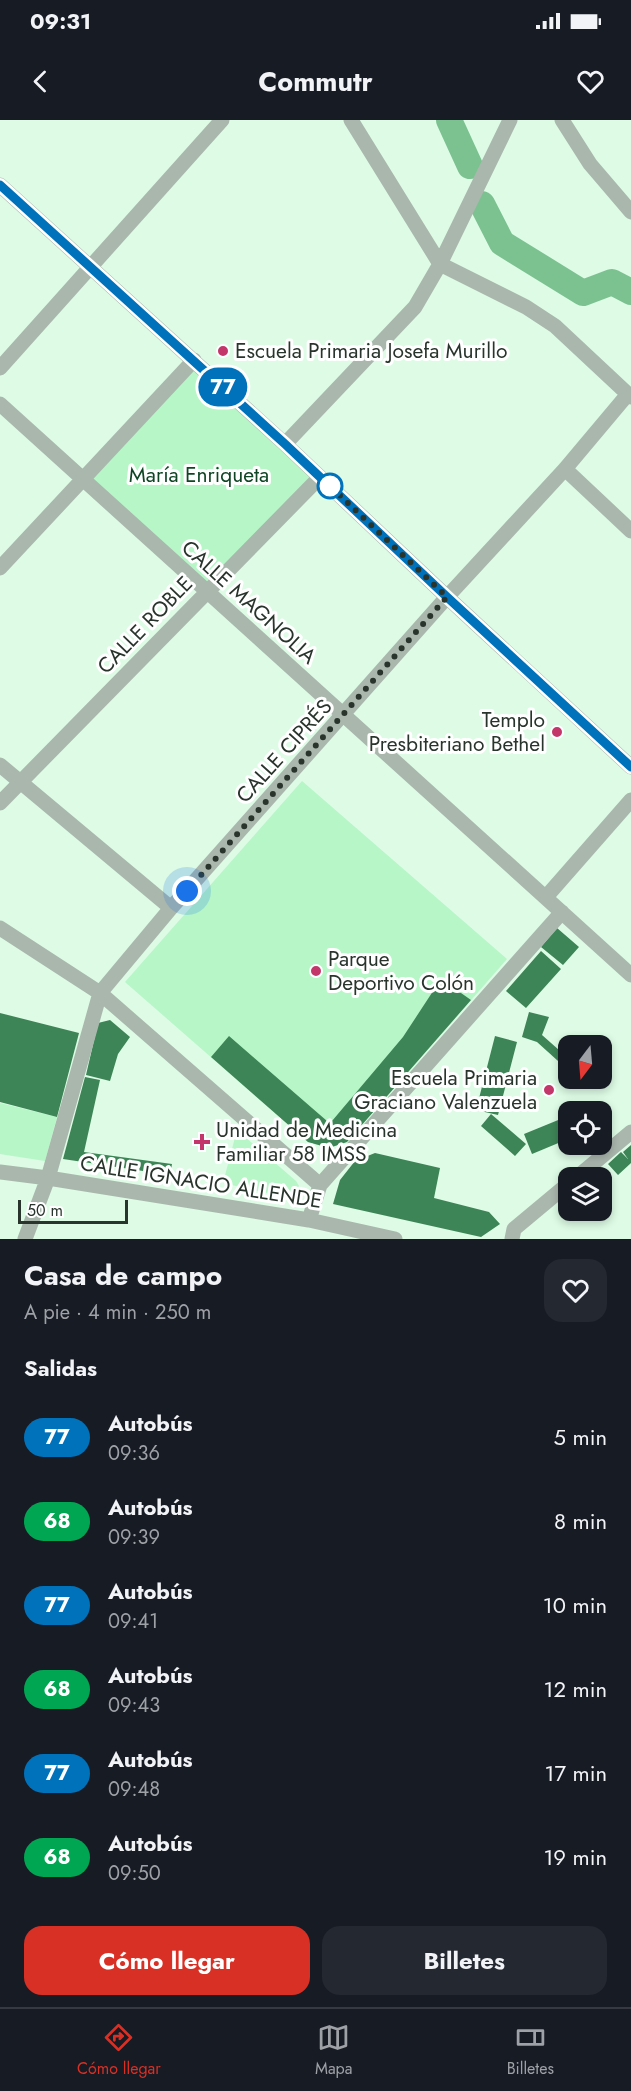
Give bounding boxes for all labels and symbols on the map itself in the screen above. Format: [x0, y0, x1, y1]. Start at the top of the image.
place label: Escuela Primaria Josefa Murillo [235, 336, 507, 366]
marker: Escuela Primaria Josefa Murillo [216, 344, 230, 358]
line badge: 77 [196, 368, 250, 406]
park label: María Enriqueta [129, 460, 269, 490]
unlabelled marker [317, 473, 343, 499]
street label: CALLE MAGNOLIA [175, 533, 323, 671]
street label: CALLE ROBLE [91, 569, 199, 681]
street label: CALLE CIPRÉS [229, 692, 339, 810]
place label: Templo Presbiteriano Bethel [369, 705, 545, 759]
marker: Templo Presbiteriano Bethel [550, 725, 564, 739]
your location [172, 876, 202, 906]
place label: Parque Deportivo Colón [328, 944, 474, 998]
marker: Parque Deportivo Colón [309, 964, 323, 978]
north arrow [558, 1035, 612, 1089]
place label: Escuela Primaria Graciano Valenzuela [354, 1063, 537, 1117]
marker: Escuela Primaria Graciano Valenzuela [542, 1083, 556, 1097]
place label: Unidad de Medicina Familiar 58 IMSS [216, 1115, 397, 1169]
marker: Unidad de Medicina Familiar 58 IMSS [193, 1133, 211, 1151]
street label: CALLE IGNACIO ALLENDE [78, 1148, 324, 1216]
scale bar [18, 1197, 128, 1224]

